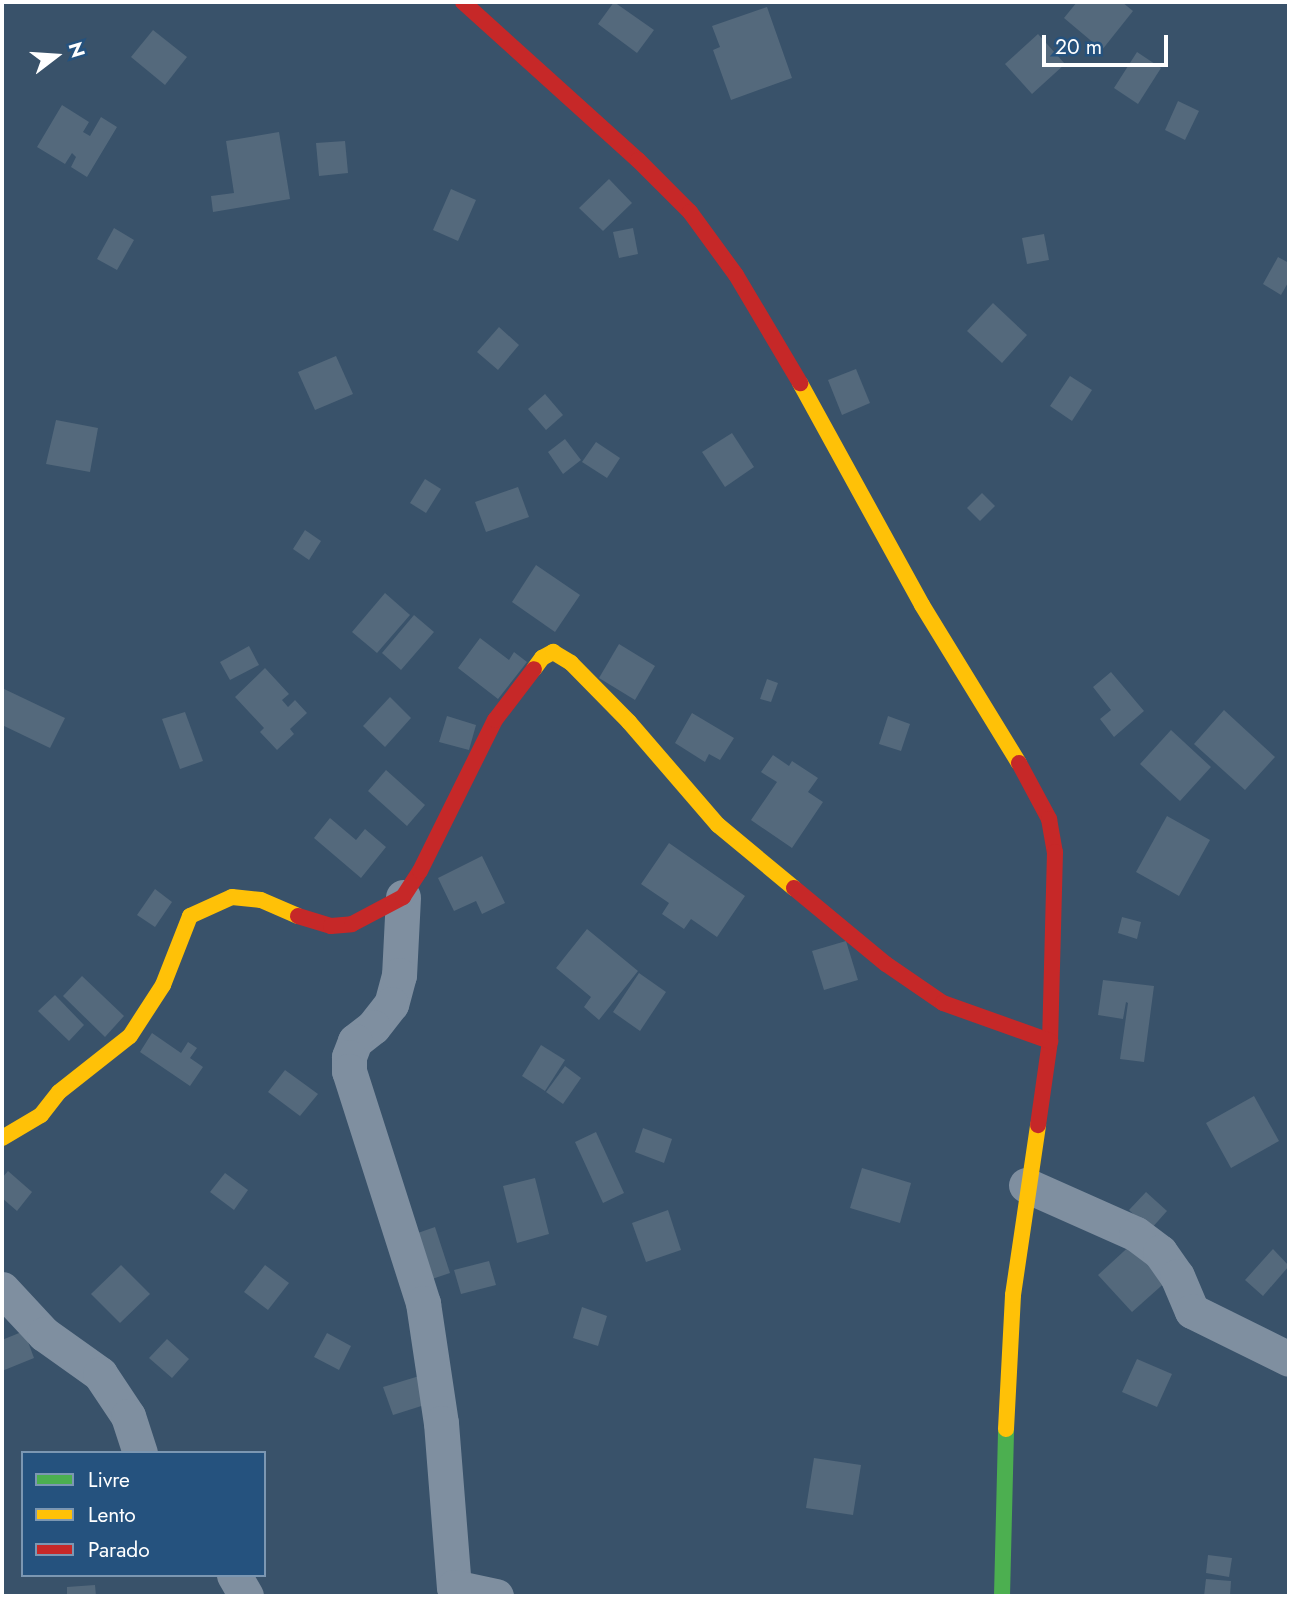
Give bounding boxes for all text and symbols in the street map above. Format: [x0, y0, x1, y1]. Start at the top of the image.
north arrow [21, 21, 91, 91]
scale bar [1046, 21, 1172, 65]
text: 20 m [1055, 32, 1102, 62]
text: N [61, 39, 92, 61]
legend [21, 1451, 266, 1577]
text: Livre [88, 1465, 130, 1495]
text: Lento [88, 1500, 136, 1530]
text: Parado [88, 1535, 150, 1565]

